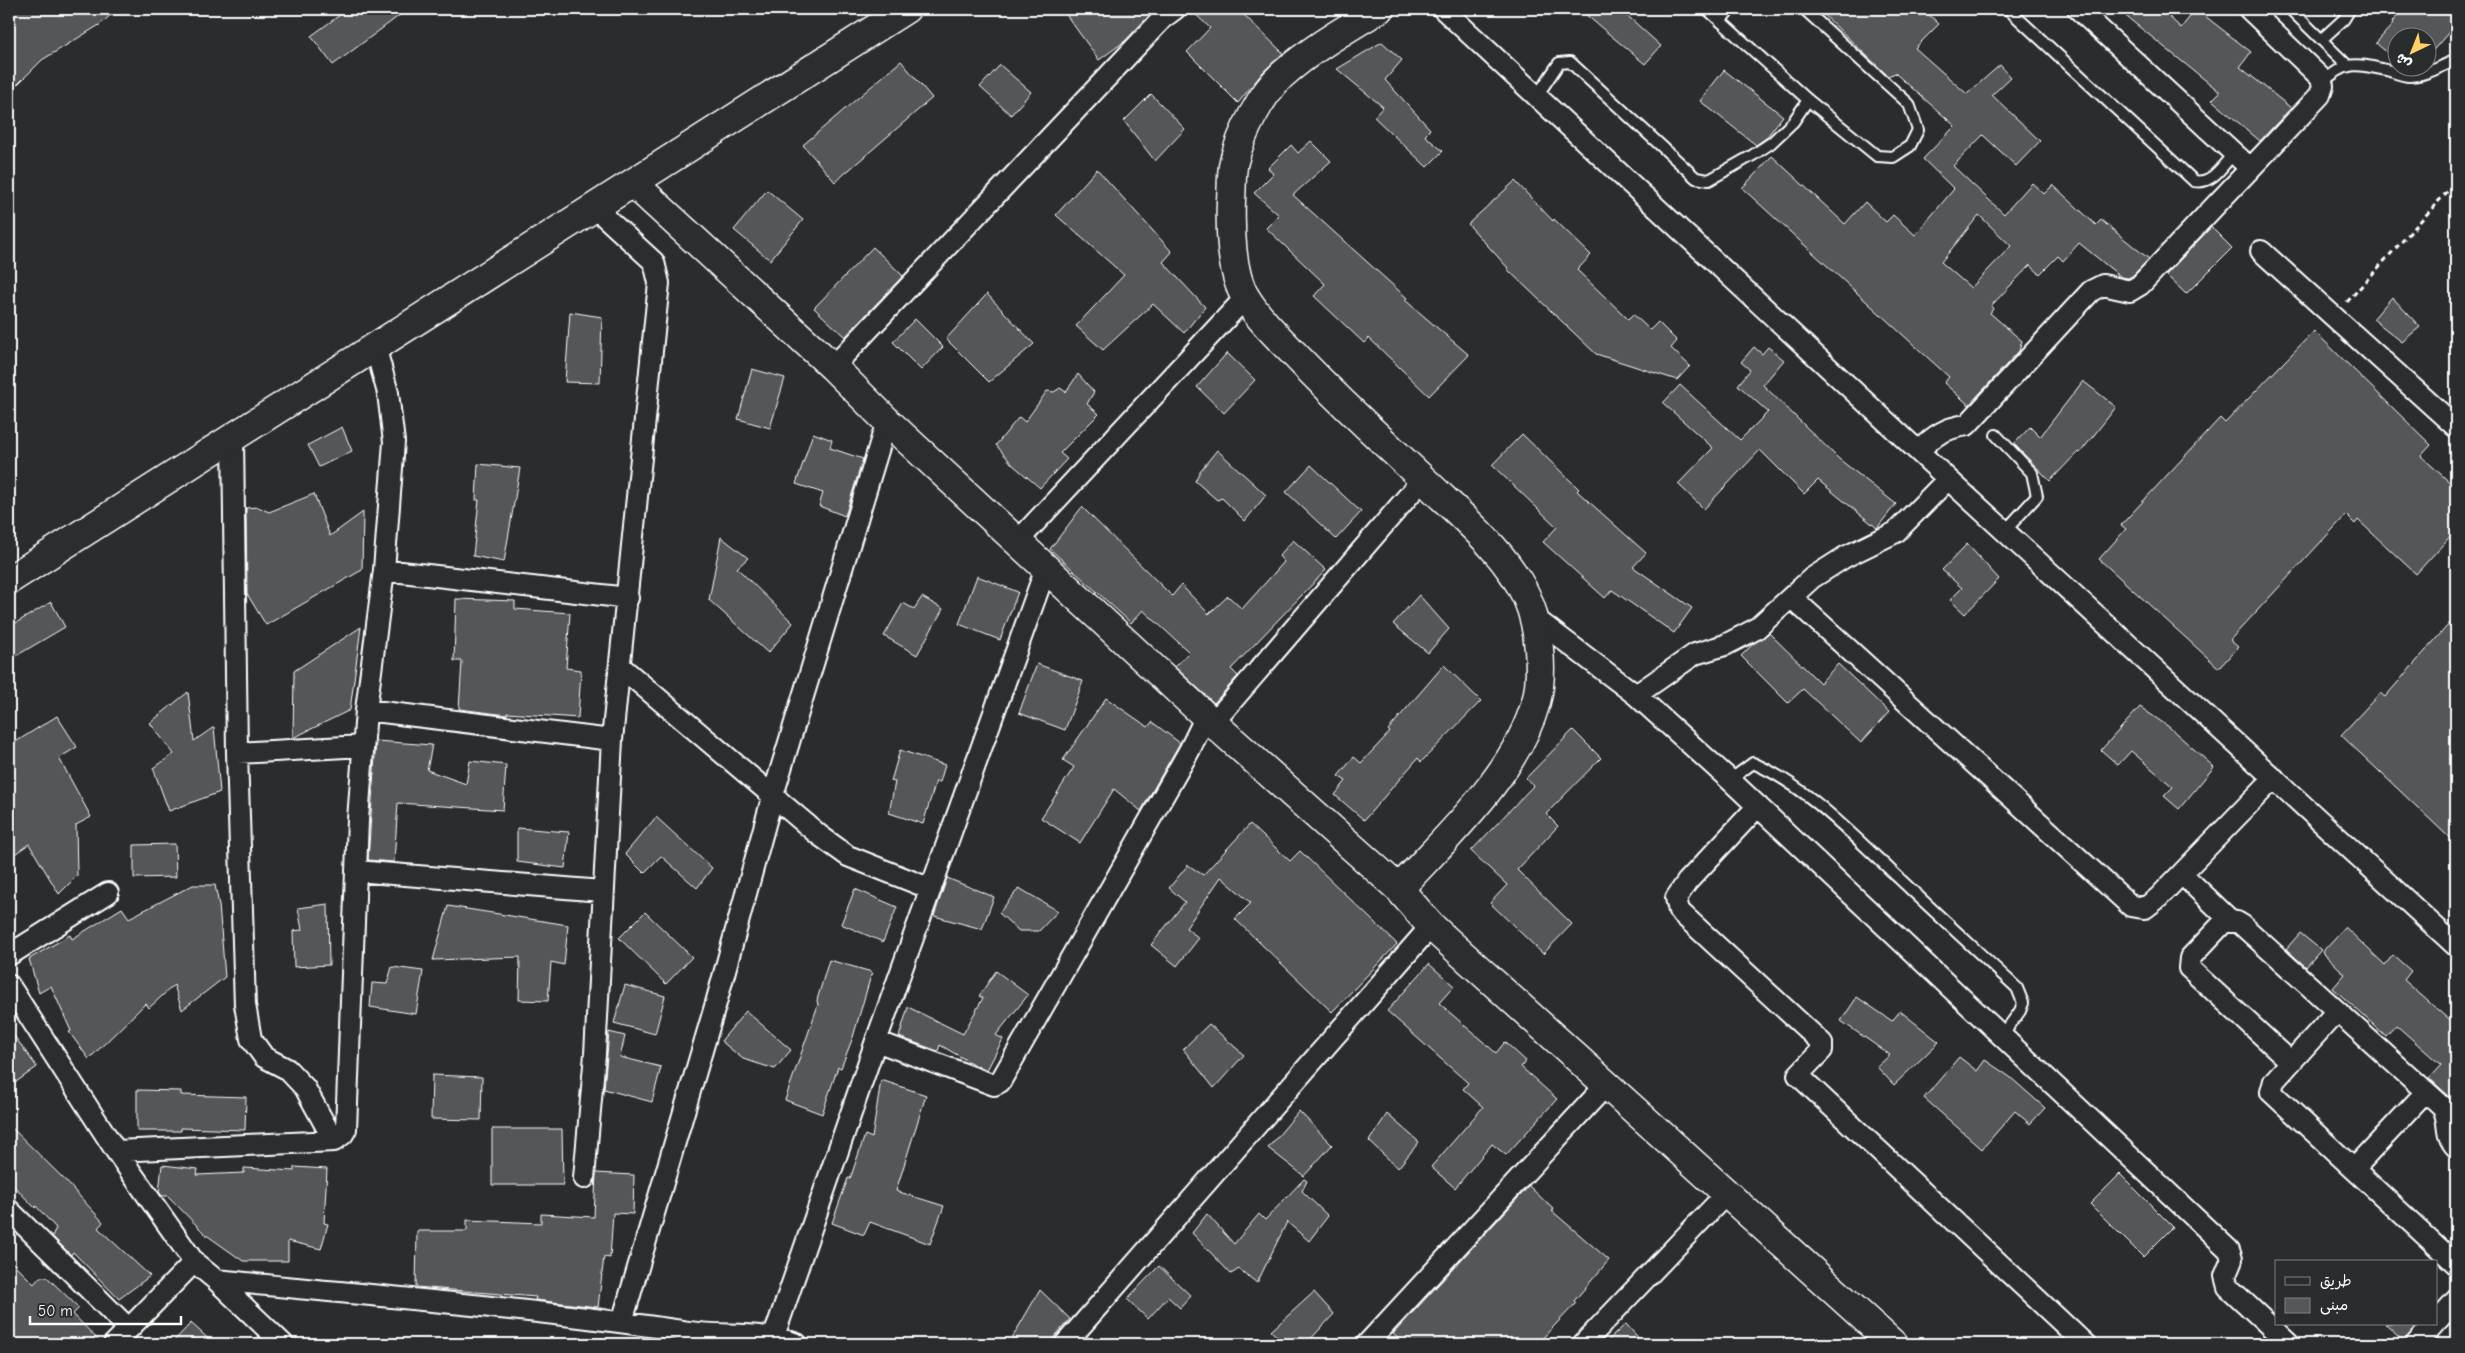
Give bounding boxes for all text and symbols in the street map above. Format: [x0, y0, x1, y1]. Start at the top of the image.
north arrow [2388, 28, 2438, 78]
text: ش [2392, 50, 2415, 73]
legend [2275, 1260, 2438, 1326]
text: طريق [2320, 1272, 2352, 1290]
scale bar [30, 1293, 181, 1325]
text: مبنى [2320, 1296, 2348, 1315]
text: 50 m [38, 1302, 73, 1320]

